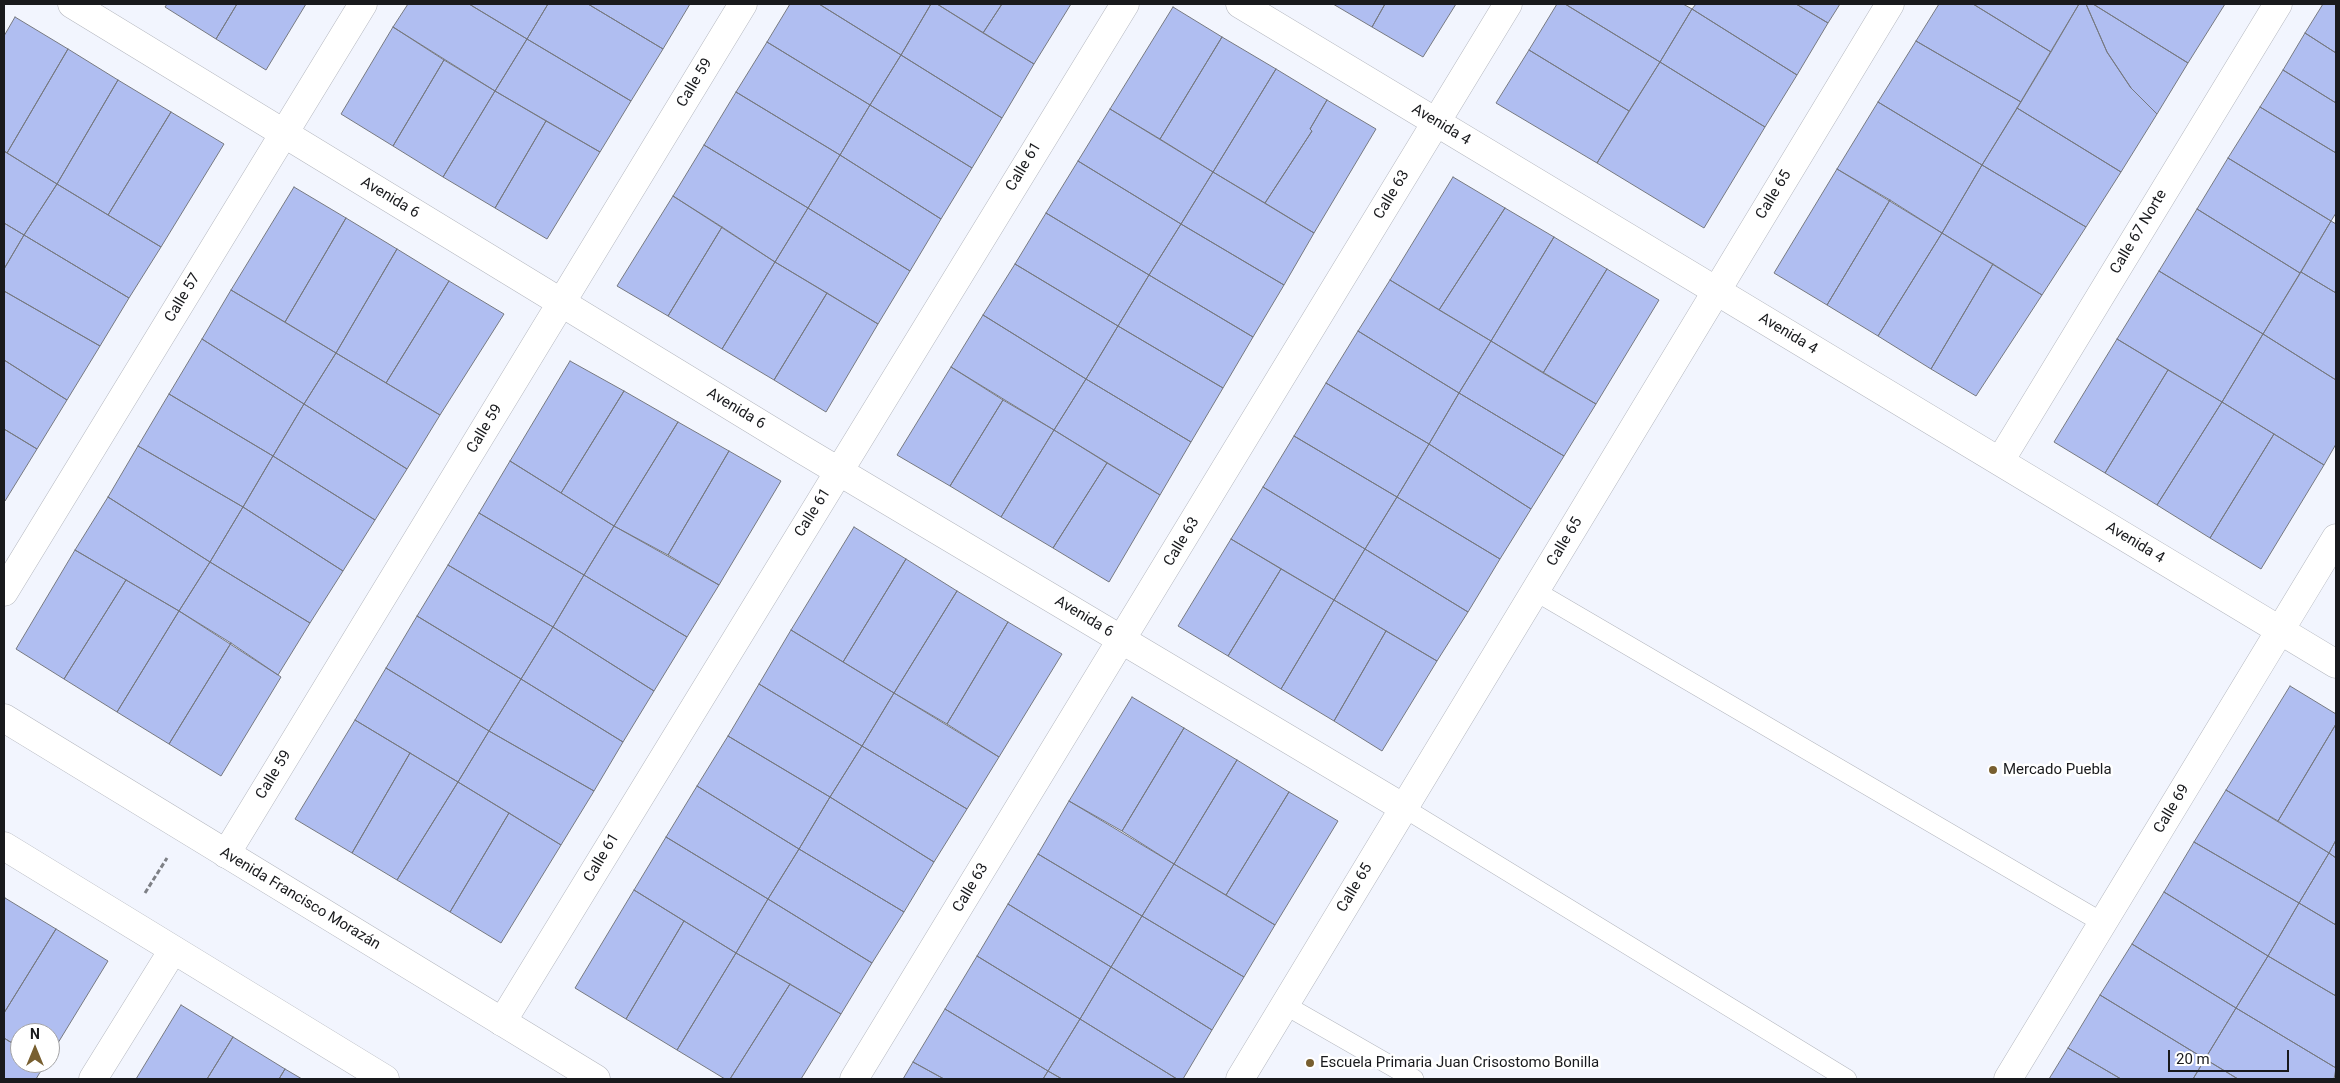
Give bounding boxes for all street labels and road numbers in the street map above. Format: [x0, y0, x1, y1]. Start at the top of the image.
street label: Calle 59 [673, 55, 717, 111]
street label: Avenida 4 [1408, 100, 1474, 150]
street label: Calle 61 [1002, 139, 1046, 195]
street label: Calle 63 [1370, 167, 1414, 223]
street label: Calle 65 [1752, 167, 1796, 223]
street label: Avenida 6 [357, 173, 423, 223]
street label: Calle 67 Norte [2107, 187, 2171, 277]
street label: Calle 57 [161, 270, 205, 326]
street label: Avenida 4 [1755, 309, 1821, 359]
street label: Avenida 6 [703, 384, 769, 434]
street label: Calle 59 [463, 401, 507, 457]
street label: Calle 61 [791, 485, 835, 541]
street label: Calle 63 [1160, 514, 1204, 570]
street label: Calle 65 [1543, 514, 1587, 570]
street label: Avenida 4 [2102, 518, 2168, 568]
street label: Avenida 6 [1051, 592, 1117, 642]
street label: Calle 59 [252, 747, 296, 803]
street label: Calle 69 [2150, 781, 2194, 837]
street label: Calle 61 [580, 830, 624, 886]
street label: Avenida Francisco Morazán [217, 844, 383, 954]
street label: Calle 63 [949, 860, 993, 916]
street label: Calle 65 [1333, 860, 1377, 916]

